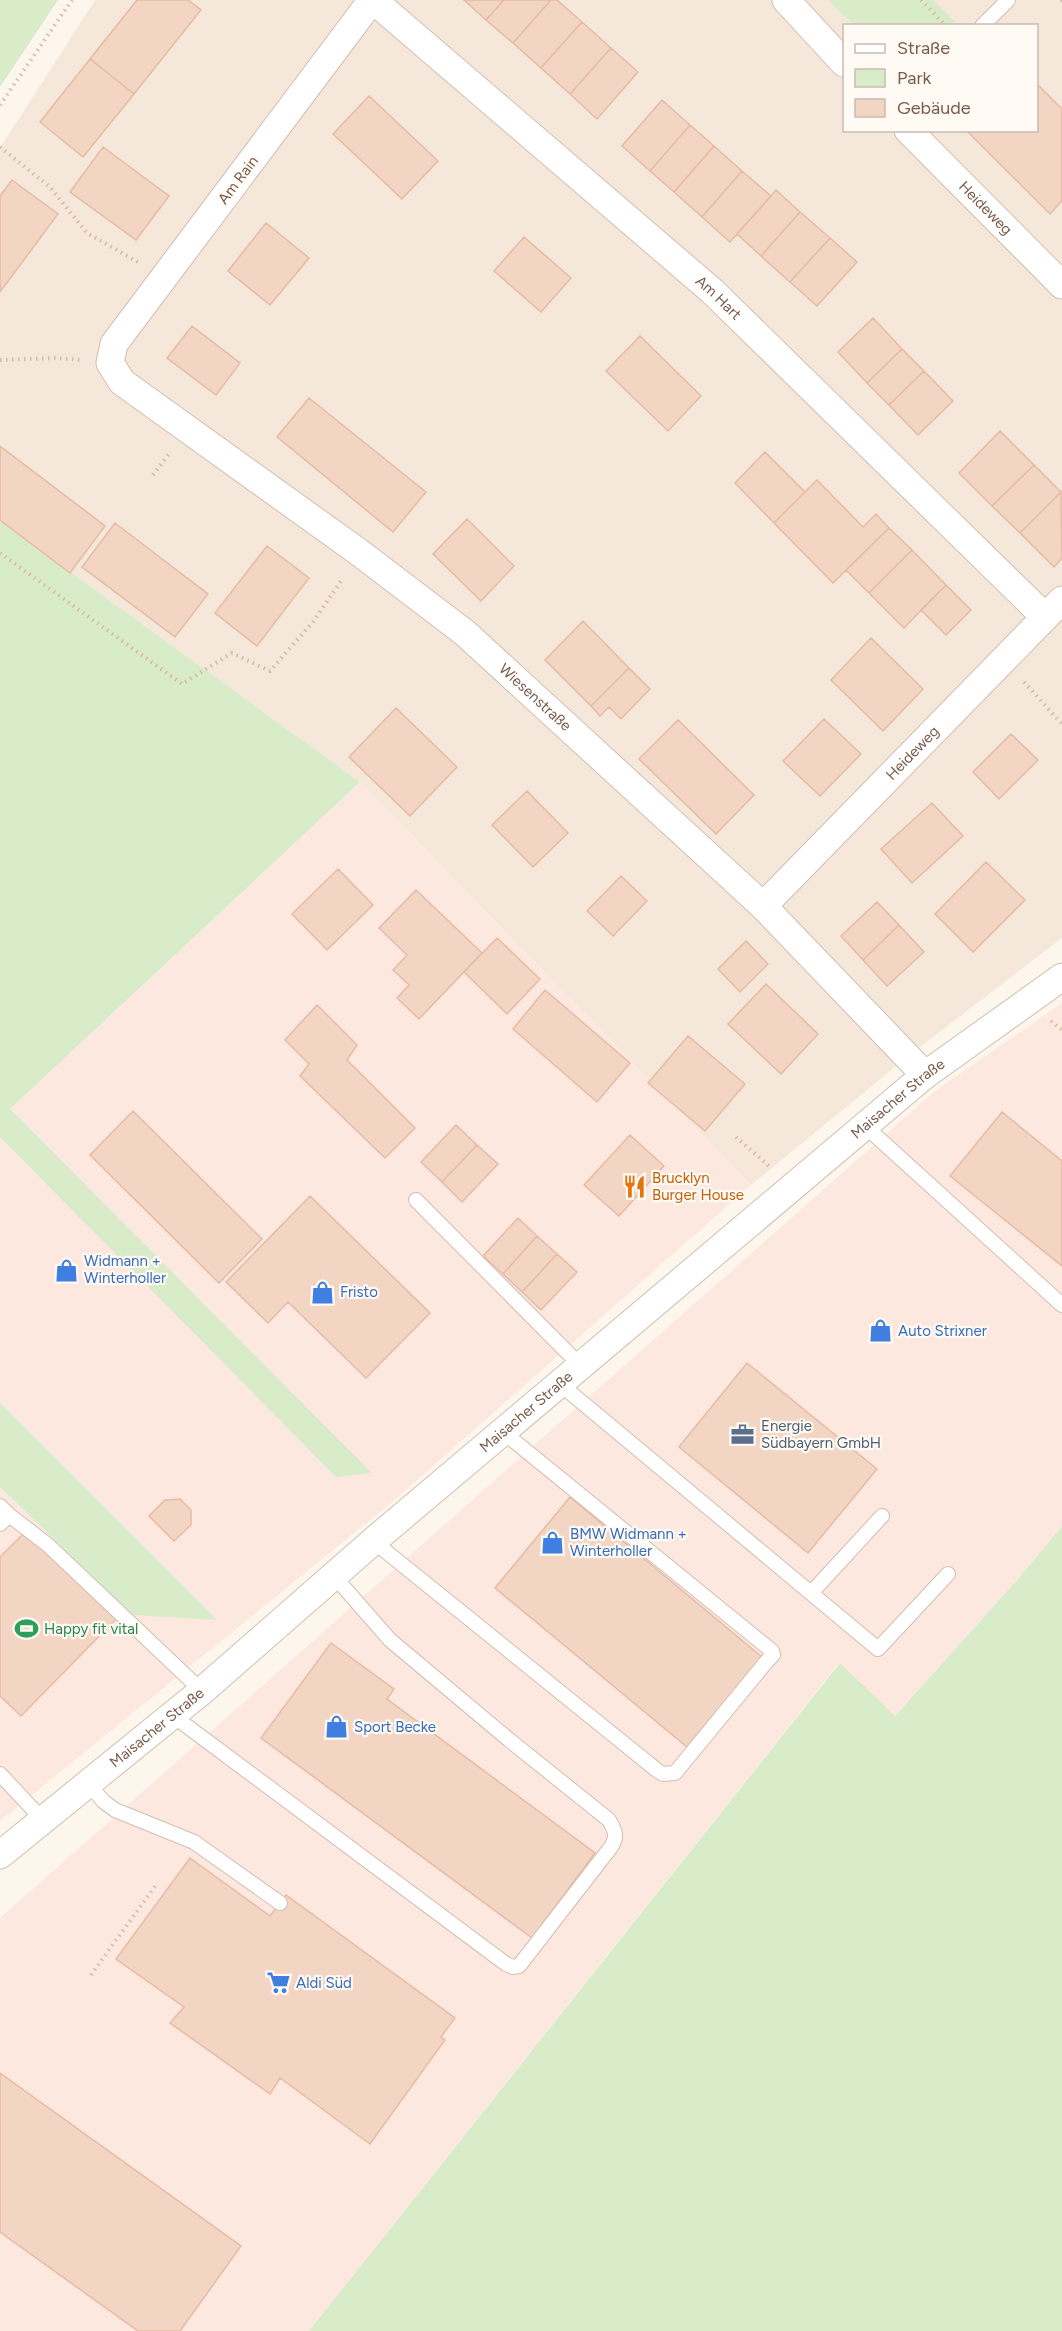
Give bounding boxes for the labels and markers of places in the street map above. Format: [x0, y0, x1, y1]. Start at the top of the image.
place label: Brucklyn Burger House [652, 1169, 744, 1204]
restaurant icon: Brucklyn Burger House [621, 1174, 647, 1200]
place label: Widmann + Winterholler [84, 1252, 166, 1287]
shop icon: Widmann + Winterholler [53, 1257, 79, 1283]
shop icon: Fristo [309, 1279, 335, 1305]
place label: Fristo [340, 1283, 378, 1301]
shop icon: Auto Strixner [867, 1318, 893, 1344]
place label: Auto Strixner [898, 1322, 987, 1340]
place label: Energie Südbayern GmbH [761, 1417, 881, 1452]
office icon: Energie Südbayern GmbH [730, 1422, 756, 1448]
place label: BMW Widmann + Winterholler [570, 1525, 687, 1560]
shop icon: BMW Widmann + Winterholler [539, 1530, 565, 1556]
sports icon: Happy fit vital [13, 1616, 39, 1642]
place label: Happy fit vital [44, 1620, 138, 1638]
shop icon: Sport Becke [323, 1714, 349, 1740]
place label: Sport Becke [354, 1718, 436, 1736]
supermarket icon: Aldi Süd [265, 1970, 291, 1996]
place label: Aldi Süd [296, 1974, 352, 1992]

